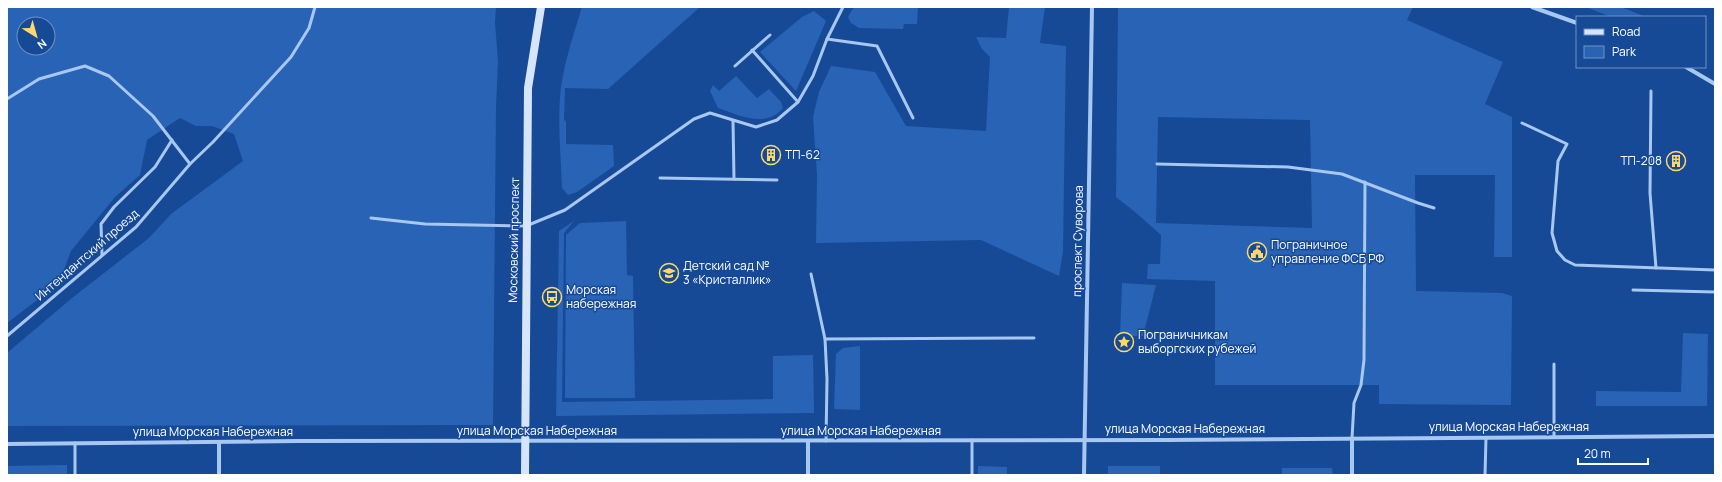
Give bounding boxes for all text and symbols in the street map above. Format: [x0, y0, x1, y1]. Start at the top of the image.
north arrow [16, 16, 56, 56]
legend [1576, 16, 1706, 68]
text: Road [1612, 23, 1640, 40]
text: N [35, 36, 50, 53]
text: Park [1612, 43, 1637, 60]
building icon: ТП-62 [760, 144, 782, 166]
place label: ТП-62 [785, 146, 820, 163]
building icon: ТП-208 [1665, 150, 1687, 172]
place label: ТП-208 [1620, 152, 1662, 169]
street label: Московский проспект [504, 177, 523, 303]
street label: проспект Суворова [1068, 185, 1087, 297]
street label: Интендантский проезд [31, 205, 142, 304]
place label: Пограничное управление ФСБ РФ [1271, 236, 1385, 267]
public building icon: Пограничное управление ФСБ РФ [1246, 241, 1268, 263]
place label: Детский сад № 3 «Кристаллик» [683, 257, 772, 288]
school or university icon: Детский сад № 3 «Кристаллик» [658, 262, 680, 284]
place label: Морская набережная [566, 281, 636, 312]
bus stop icon: Морская набережная [541, 286, 563, 308]
place label: Пограничникам выборгских рубежей [1138, 326, 1256, 357]
place icon: Пограничникам выборгских рубежей [1113, 331, 1135, 353]
street label: улица Морская Набережная [1429, 418, 1589, 435]
street label: улица Морская Набережная [1105, 420, 1265, 437]
street label: улица Морская Набережная [457, 422, 617, 439]
street label: улица Морская Набережная [781, 422, 941, 439]
street label: улица Морская Набережная [133, 423, 293, 440]
scale bar [1578, 440, 1648, 466]
text: 20 m [1584, 445, 1611, 462]

